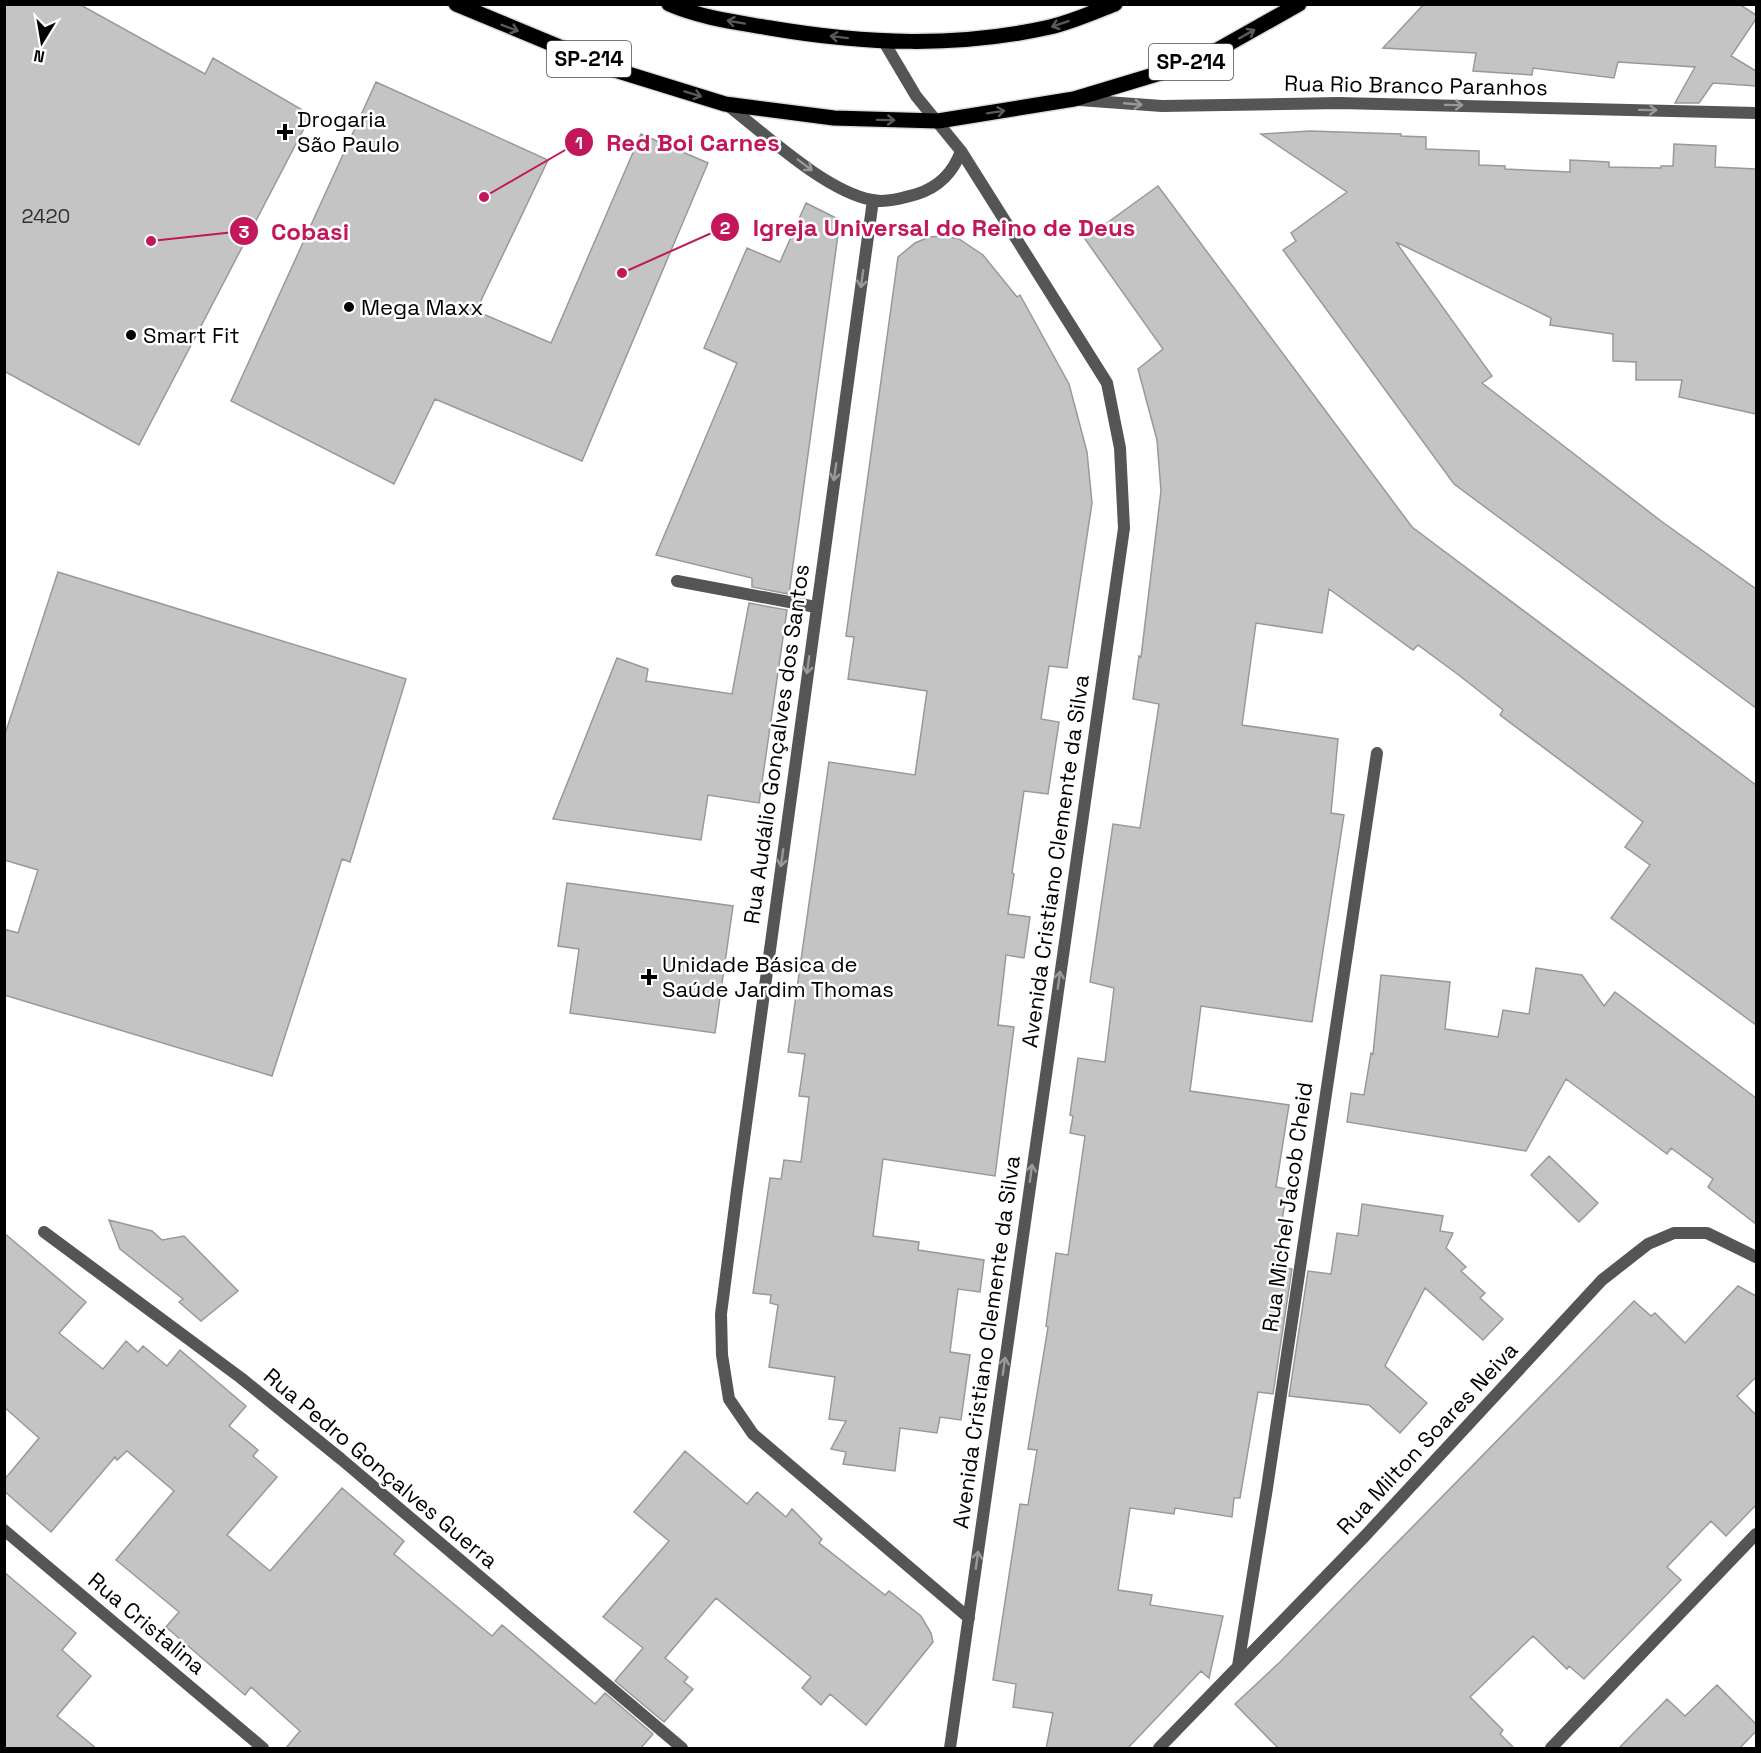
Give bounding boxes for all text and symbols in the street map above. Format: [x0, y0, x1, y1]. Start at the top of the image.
north arrow [12, 12, 72, 72]
one-way arrow [727, 16, 747, 27]
one-way arrow [1051, 19, 1070, 30]
one-way arrow [500, 23, 518, 34]
one-way arrow [1237, 28, 1255, 39]
one-way arrow [829, 32, 849, 43]
road number: SP-214 [547, 41, 631, 77]
road number: SP-214 [1149, 44, 1233, 80]
text: N [32, 45, 47, 68]
street label: Rua Rio Branco Paranhos [1284, 69, 1548, 101]
one-way arrow [683, 89, 702, 100]
one-way arrow [1122, 99, 1142, 110]
one-way arrow [1443, 100, 1463, 111]
place label: Drogaria São Paulo [297, 105, 400, 158]
one-way arrow [1638, 105, 1658, 116]
one-way arrow [985, 106, 1005, 117]
one-way arrow [876, 114, 896, 125]
callout: Red Boi Carnes [564, 121, 792, 163]
marker: Drogaria São Paulo [278, 125, 292, 139]
text: Red Boi Carnes [606, 127, 780, 158]
text: 1 [575, 131, 583, 154]
one-way arrow [797, 158, 813, 171]
house number: 2420 [22, 203, 70, 229]
callout: Igreja Universal do Reino de Deus [710, 206, 1147, 248]
callout: Cobasi [229, 210, 361, 252]
text: Igreja Universal do Reino de Deus [753, 212, 1135, 243]
text: Cobasi [271, 216, 349, 247]
text: 2 [720, 216, 731, 239]
text: 3 [239, 220, 250, 243]
one-way arrow [856, 268, 867, 288]
place label: Mega Maxx [361, 293, 483, 321]
marker: Mega Maxx [342, 300, 356, 314]
place label: Smart Fit [143, 321, 240, 349]
marker: Smart Fit [124, 328, 138, 342]
one-way arrow [829, 461, 840, 481]
street label: Rua Audálio Gonçalves dos Santos [737, 562, 815, 926]
one-way arrow [802, 655, 813, 674]
street label: Avenida Cristiano Clemente da Silva [1015, 672, 1095, 1049]
one-way arrow [776, 848, 787, 868]
place label: Unidade Básica de Saúde Jardim Thomas [662, 950, 894, 1003]
marker: Unidade Básica de Saúde Jardim Thomas [640, 968, 658, 986]
one-way arrow [1053, 971, 1064, 991]
street label: Rua Michel Jacob Cheid [1256, 1080, 1318, 1334]
street label: Avenida Cristiano Clemente da Silva [946, 1153, 1026, 1530]
one-way arrow [1025, 1164, 1036, 1184]
street label: Rua Milton Soares Neiva [1330, 1336, 1524, 1540]
one-way arrow [999, 1357, 1010, 1377]
street label: Rua Pedro Gonçalves Guerra [258, 1362, 504, 1574]
one-way arrow [972, 1550, 983, 1570]
street label: Rua Cristalina [83, 1566, 212, 1680]

